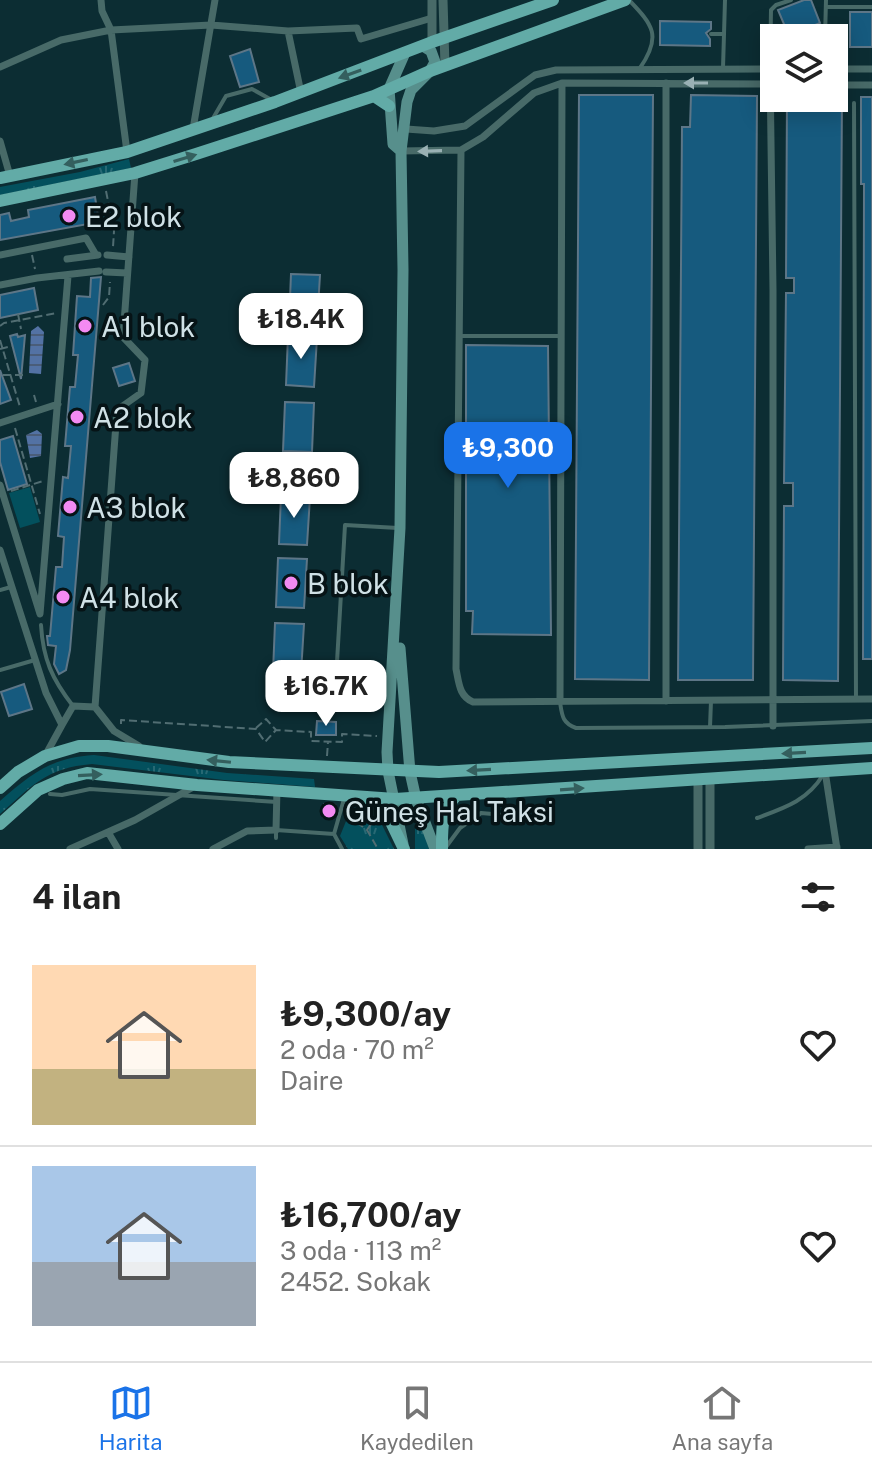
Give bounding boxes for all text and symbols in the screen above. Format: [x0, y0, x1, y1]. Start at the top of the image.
map controls [760, 24, 848, 112]
button: layers [760, 24, 848, 112]
one-way arrow [338, 69, 362, 81]
one-way arrow [683, 77, 708, 89]
one-way arrow [417, 144, 442, 157]
one-way arrow [173, 151, 197, 164]
one-way arrow [64, 156, 89, 169]
place label: E2 blok [85, 200, 182, 233]
marker: E2 blok [60, 207, 78, 225]
pin: ₺18.4K [236, 293, 366, 361]
text: ₺18.4K [257, 303, 345, 334]
place label: A1 blok [101, 310, 195, 343]
marker: A1 blok [76, 317, 94, 335]
place label: A2 blok [93, 401, 192, 434]
marker: A2 blok [68, 408, 86, 426]
pin: ₺9,300 [443, 422, 573, 490]
text: ₺9,300 [462, 432, 554, 463]
pin: ₺8,860 [229, 452, 359, 520]
text: ₺8,860 [248, 462, 340, 493]
place label: A3 blok [86, 491, 186, 524]
marker: A3 blok [61, 498, 79, 516]
place label: B blok [307, 567, 389, 600]
marker: B blok [282, 574, 300, 592]
place label: A4 blok [79, 581, 179, 614]
marker: A4 blok [54, 588, 72, 606]
pin: ₺16.7K [261, 660, 391, 728]
text: ₺16.7K [283, 670, 369, 701]
one-way arrow [781, 746, 806, 759]
one-way arrow [206, 754, 231, 767]
one-way arrow [466, 763, 491, 776]
one-way arrow [78, 768, 103, 781]
one-way arrow [560, 782, 585, 795]
place label: Güneş Hal Taksi [345, 795, 554, 828]
marker: Güneş Hal Taksi [320, 802, 338, 820]
icon: filters [796, 875, 840, 919]
text: 4 ilan [32, 877, 122, 917]
text: ₺9,300/ay [280, 994, 451, 1034]
icon: home [96, 997, 192, 1093]
icon: heart [796, 1023, 840, 1067]
text: 2 oda · 70 m² [280, 1034, 434, 1065]
text: Daire [280, 1065, 344, 1096]
text: ₺16,700/ay [280, 1195, 461, 1235]
icon: home [96, 1198, 192, 1294]
icon: heart [796, 1224, 840, 1268]
text: 3 oda · 113 m² [280, 1235, 441, 1266]
text: 2452. Sokak [280, 1266, 431, 1297]
tab: Harita [99, 1381, 162, 1455]
tab: Kaydedilen [360, 1381, 474, 1455]
tab: Ana sayfa [671, 1381, 773, 1455]

